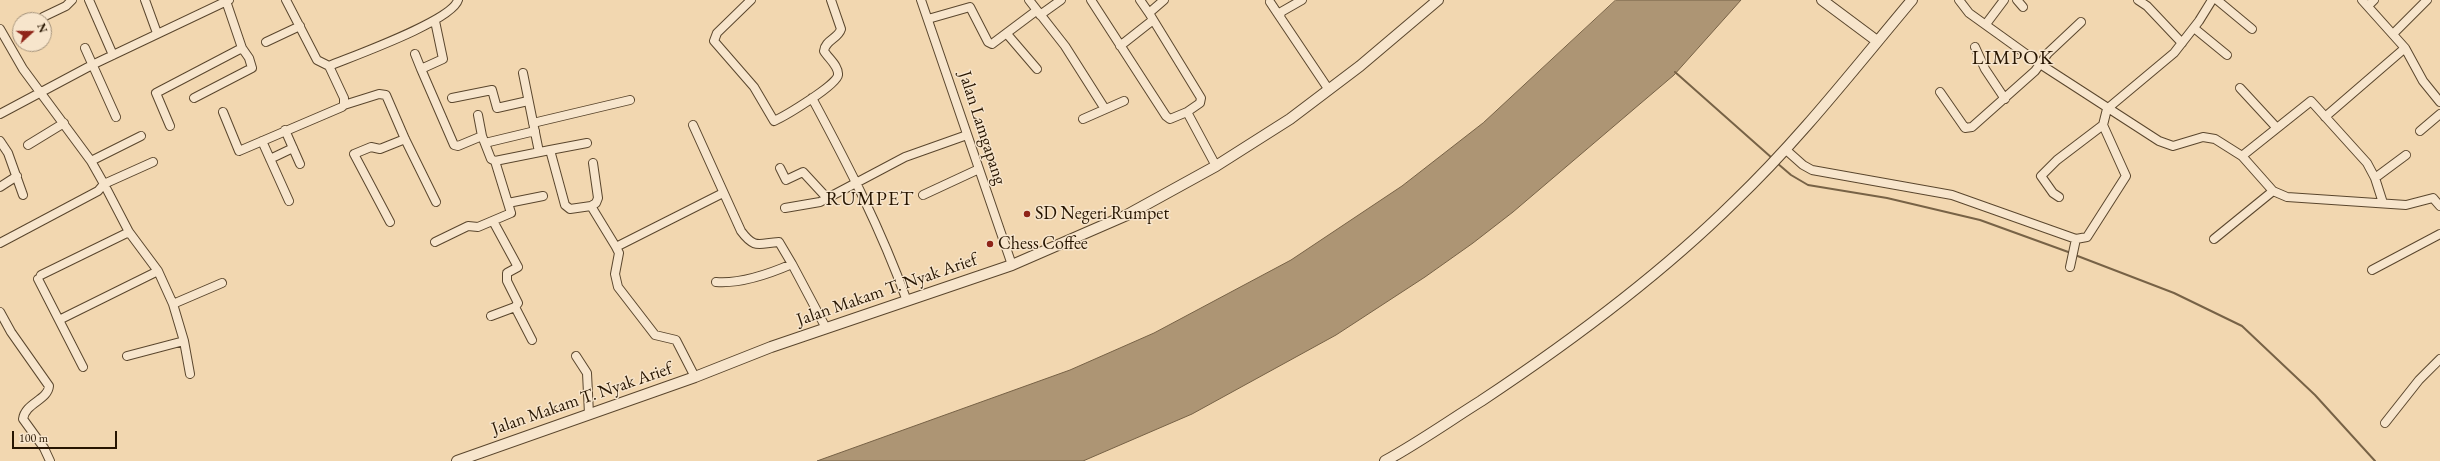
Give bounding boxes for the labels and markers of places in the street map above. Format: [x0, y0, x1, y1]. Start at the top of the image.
place label: SD Negeri Rumpet [1035, 203, 1169, 225]
marker: SD Negeri Rumpet [1022, 209, 1032, 219]
place label: Chess Coffee [998, 233, 1088, 255]
marker: Chess Coffee [985, 239, 995, 249]

